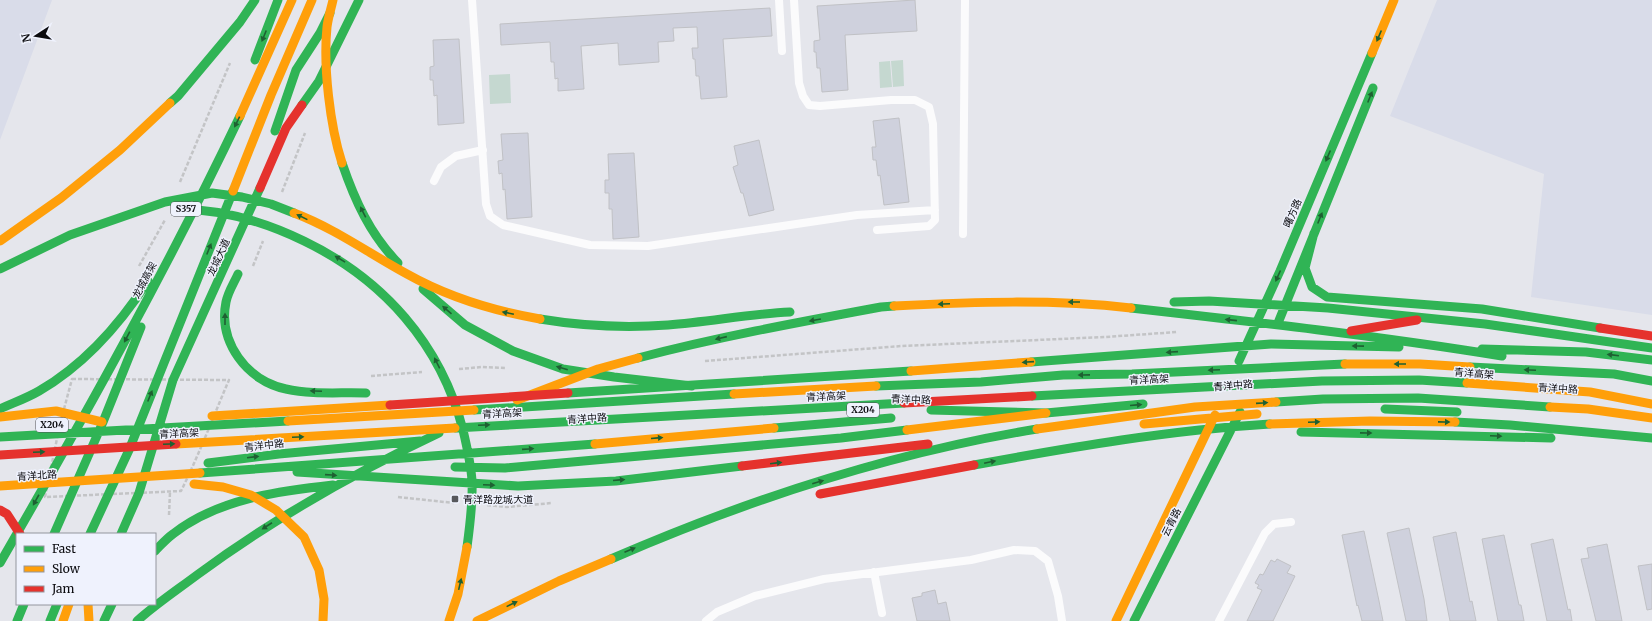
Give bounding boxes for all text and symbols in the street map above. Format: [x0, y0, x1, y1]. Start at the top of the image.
north arrow [16, 16, 56, 56]
one-way arrow [1376, 30, 1382, 41]
one-way arrow [261, 31, 267, 42]
text: N [18, 32, 34, 44]
one-way arrow [1367, 91, 1373, 103]
one-way arrow [234, 116, 240, 127]
one-way arrow [1325, 150, 1331, 162]
street label: 曙方路 [1281, 197, 1304, 230]
road number: S357 [171, 202, 201, 216]
one-way arrow [359, 207, 366, 218]
one-way arrow [1318, 211, 1324, 223]
one-way arrow [297, 214, 308, 220]
street label: 龙城大道 [204, 236, 233, 278]
one-way arrow [206, 244, 212, 255]
one-way arrow [335, 255, 345, 263]
street label: 龙城高架 [129, 260, 160, 301]
one-way arrow [1275, 270, 1281, 281]
one-way arrow [1068, 299, 1080, 306]
one-way arrow [938, 300, 950, 307]
one-way arrow [442, 305, 452, 314]
one-way arrow [502, 309, 514, 315]
one-way arrow [222, 313, 228, 326]
one-way arrow [1225, 316, 1237, 323]
one-way arrow [809, 317, 822, 323]
one-way arrow [123, 331, 130, 343]
one-way arrow [715, 336, 727, 342]
one-way arrow [1352, 343, 1364, 350]
one-way arrow [1166, 348, 1178, 355]
one-way arrow [1607, 352, 1619, 358]
one-way arrow [434, 357, 440, 368]
one-way arrow [1022, 359, 1034, 366]
one-way arrow [1393, 361, 1406, 367]
one-way arrow [555, 365, 568, 371]
one-way arrow [1208, 366, 1220, 373]
street label: 青洋高架 [1454, 366, 1494, 381]
one-way arrow [1524, 366, 1536, 373]
one-way arrow [1078, 371, 1090, 378]
street label: 青洋高架 [1129, 372, 1169, 387]
street label: 青洋中路 [1213, 377, 1254, 394]
street label: 青洋中路 [1538, 381, 1578, 396]
one-way arrow [309, 388, 322, 394]
one-way arrow [148, 389, 154, 401]
street label: 青洋高架 [806, 389, 846, 404]
street label: 青洋中路 [891, 392, 931, 407]
one-way arrow [1256, 399, 1268, 406]
one-way arrow [1130, 401, 1142, 408]
road number: X204 [847, 403, 879, 417]
street label: 青洋高架 [482, 406, 522, 421]
street label: 青洋中路 [567, 411, 607, 426]
road number: X204 [36, 418, 68, 432]
one-way arrow [1308, 419, 1321, 425]
one-way arrow [1438, 419, 1451, 425]
one-way arrow [478, 422, 490, 429]
street label: 青洋高架 [159, 426, 199, 441]
one-way arrow [1360, 430, 1373, 436]
one-way arrow [292, 433, 304, 440]
one-way arrow [1490, 433, 1502, 440]
one-way arrow [651, 435, 663, 442]
street label: 青洋中路 [243, 437, 285, 454]
one-way arrow [163, 441, 175, 448]
one-way arrow [522, 446, 534, 453]
one-way arrow [33, 449, 45, 456]
one-way arrow [247, 454, 259, 460]
one-way arrow [984, 459, 997, 465]
one-way arrow [770, 460, 782, 466]
street label: 青洋北路 [17, 468, 57, 483]
one-way arrow [325, 471, 337, 478]
one-way arrow [613, 477, 625, 484]
one-way arrow [812, 479, 824, 485]
one-way arrow [483, 481, 495, 488]
place label: 青洋路龙城大道 [463, 493, 533, 506]
one-way arrow [33, 494, 40, 506]
marker: 青洋路龙城大道 [450, 494, 460, 504]
street label: 云青路 [1159, 506, 1184, 539]
one-way arrow [261, 523, 273, 530]
legend [16, 533, 156, 605]
text: Fast [52, 541, 76, 556]
one-way arrow [624, 547, 636, 553]
text: Slow [52, 561, 81, 576]
one-way arrow [458, 578, 464, 590]
text: Jam [51, 581, 75, 596]
one-way arrow [506, 601, 517, 607]

